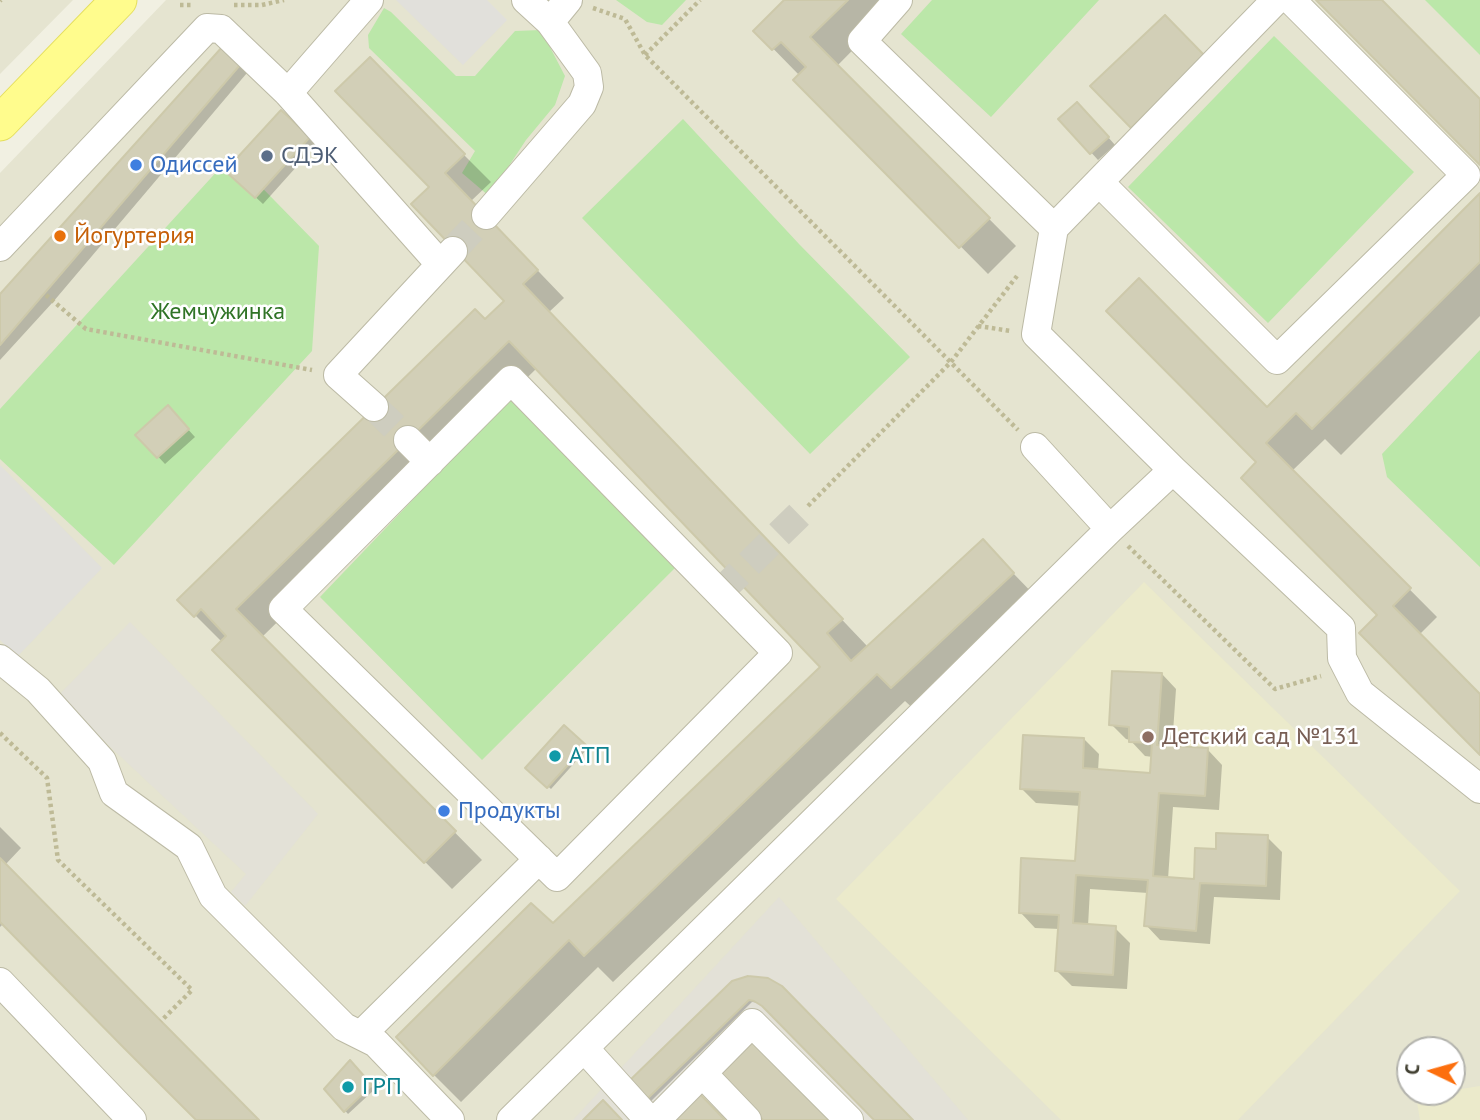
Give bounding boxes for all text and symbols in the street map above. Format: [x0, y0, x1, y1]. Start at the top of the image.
place label: СДЭК [281, 142, 339, 170]
marker: СДЭК [259, 148, 275, 164]
place label: Одиссей [150, 151, 238, 179]
marker: Одиссей [128, 157, 144, 173]
place label: Йогуртерия [74, 222, 195, 250]
marker: Йогуртерия [52, 228, 68, 244]
park label: Жемчужинка [151, 298, 285, 326]
place label: Детский сад №131 [1162, 723, 1360, 751]
marker: Детский сад №131 [1140, 729, 1156, 745]
place label: АТП [569, 742, 611, 770]
marker: АТП [547, 748, 563, 764]
place label: Продукты [458, 797, 561, 825]
marker: Продукты [436, 803, 452, 819]
north arrow [1396, 1036, 1466, 1106]
text: С [1400, 1063, 1424, 1076]
place label: ГРП [362, 1073, 402, 1101]
marker: ГРП [340, 1079, 356, 1095]

